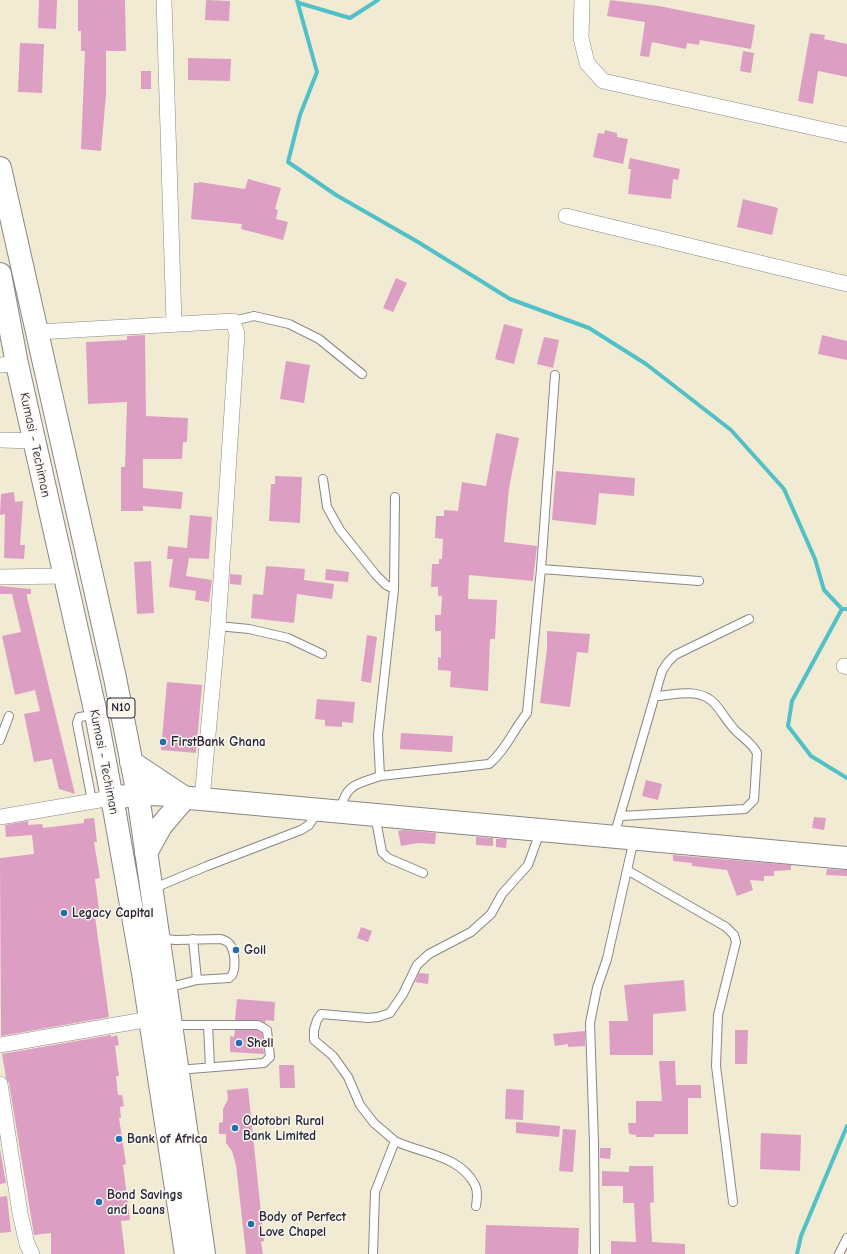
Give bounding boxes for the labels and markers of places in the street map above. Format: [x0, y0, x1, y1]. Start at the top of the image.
place label: FirstBank Ghana [171, 734, 266, 750]
marker: FirstBank Ghana [158, 737, 168, 747]
place label: Legacy Capital [72, 905, 153, 921]
marker: Legacy Capital [59, 908, 69, 918]
place label: Goil [244, 942, 266, 958]
marker: Goil [231, 945, 241, 955]
place label: Shell [247, 1035, 273, 1051]
marker: Shell [234, 1038, 244, 1048]
place label: Odotobri Rural Bank Limited [243, 1113, 324, 1144]
marker: Odotobri Rural Bank Limited [230, 1123, 240, 1133]
place label: Bank of Africa [127, 1131, 207, 1147]
marker: Bank of Africa [114, 1134, 124, 1144]
place label: Bond Savings and Loans [107, 1187, 182, 1218]
marker: Bond Savings and Loans [94, 1197, 104, 1207]
place label: Body of Perfect Love Chapel [259, 1209, 346, 1240]
marker: Body of Perfect Love Chapel [246, 1219, 256, 1229]

